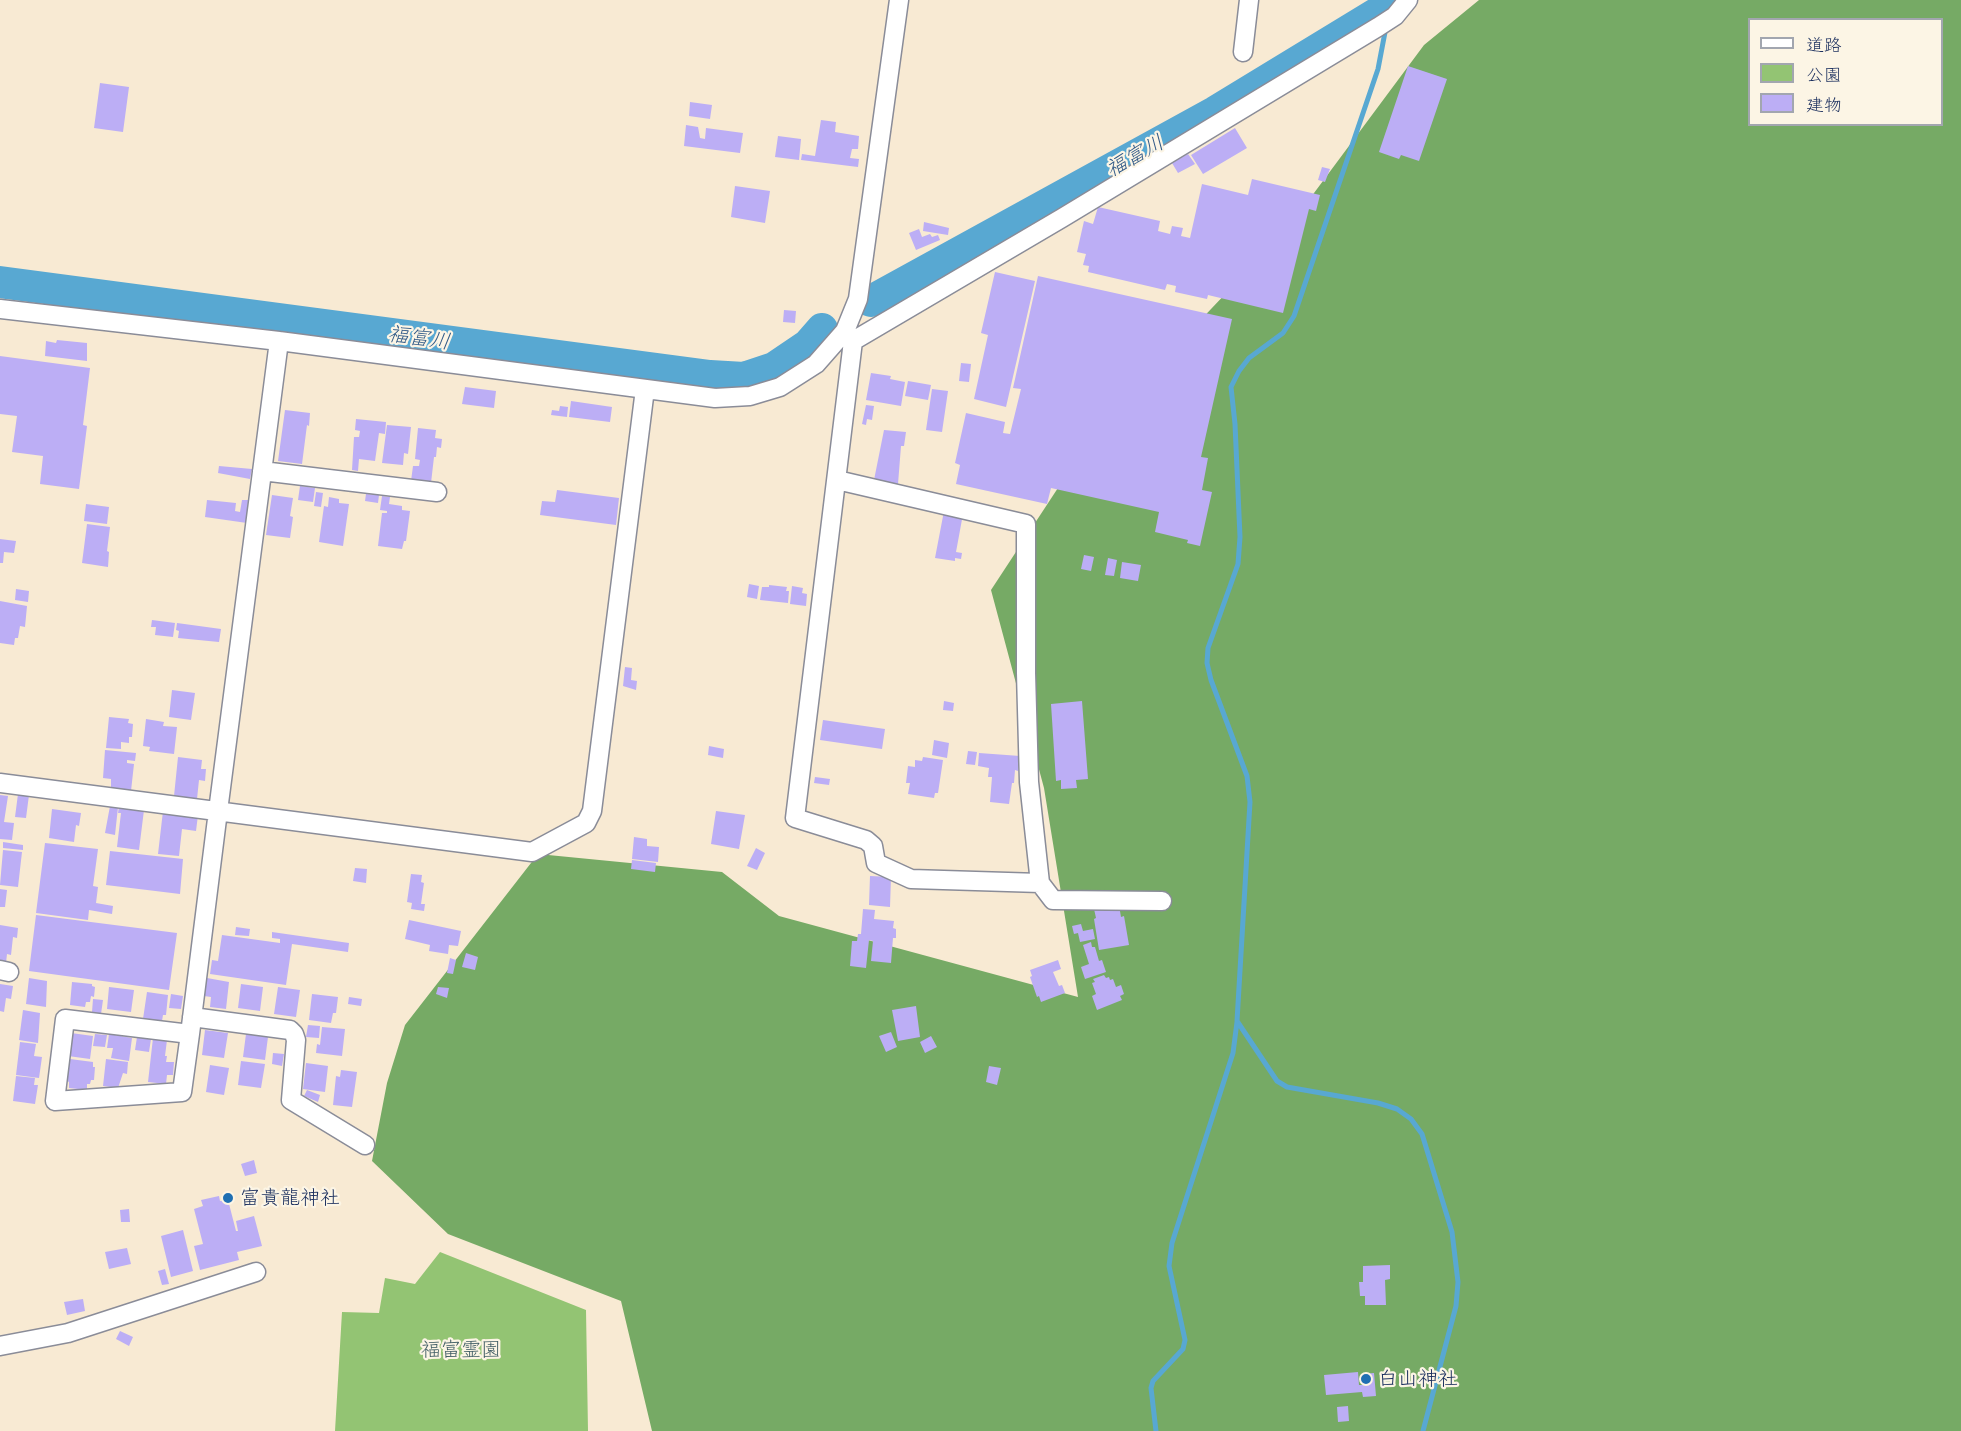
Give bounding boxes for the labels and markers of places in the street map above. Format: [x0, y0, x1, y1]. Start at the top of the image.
place label: 富貴龍神社 [240, 1186, 340, 1210]
marker: 富貴龍神社 [221, 1191, 235, 1205]
place label: 白山神社 [1378, 1367, 1458, 1391]
marker: 白山神社 [1359, 1372, 1373, 1386]

